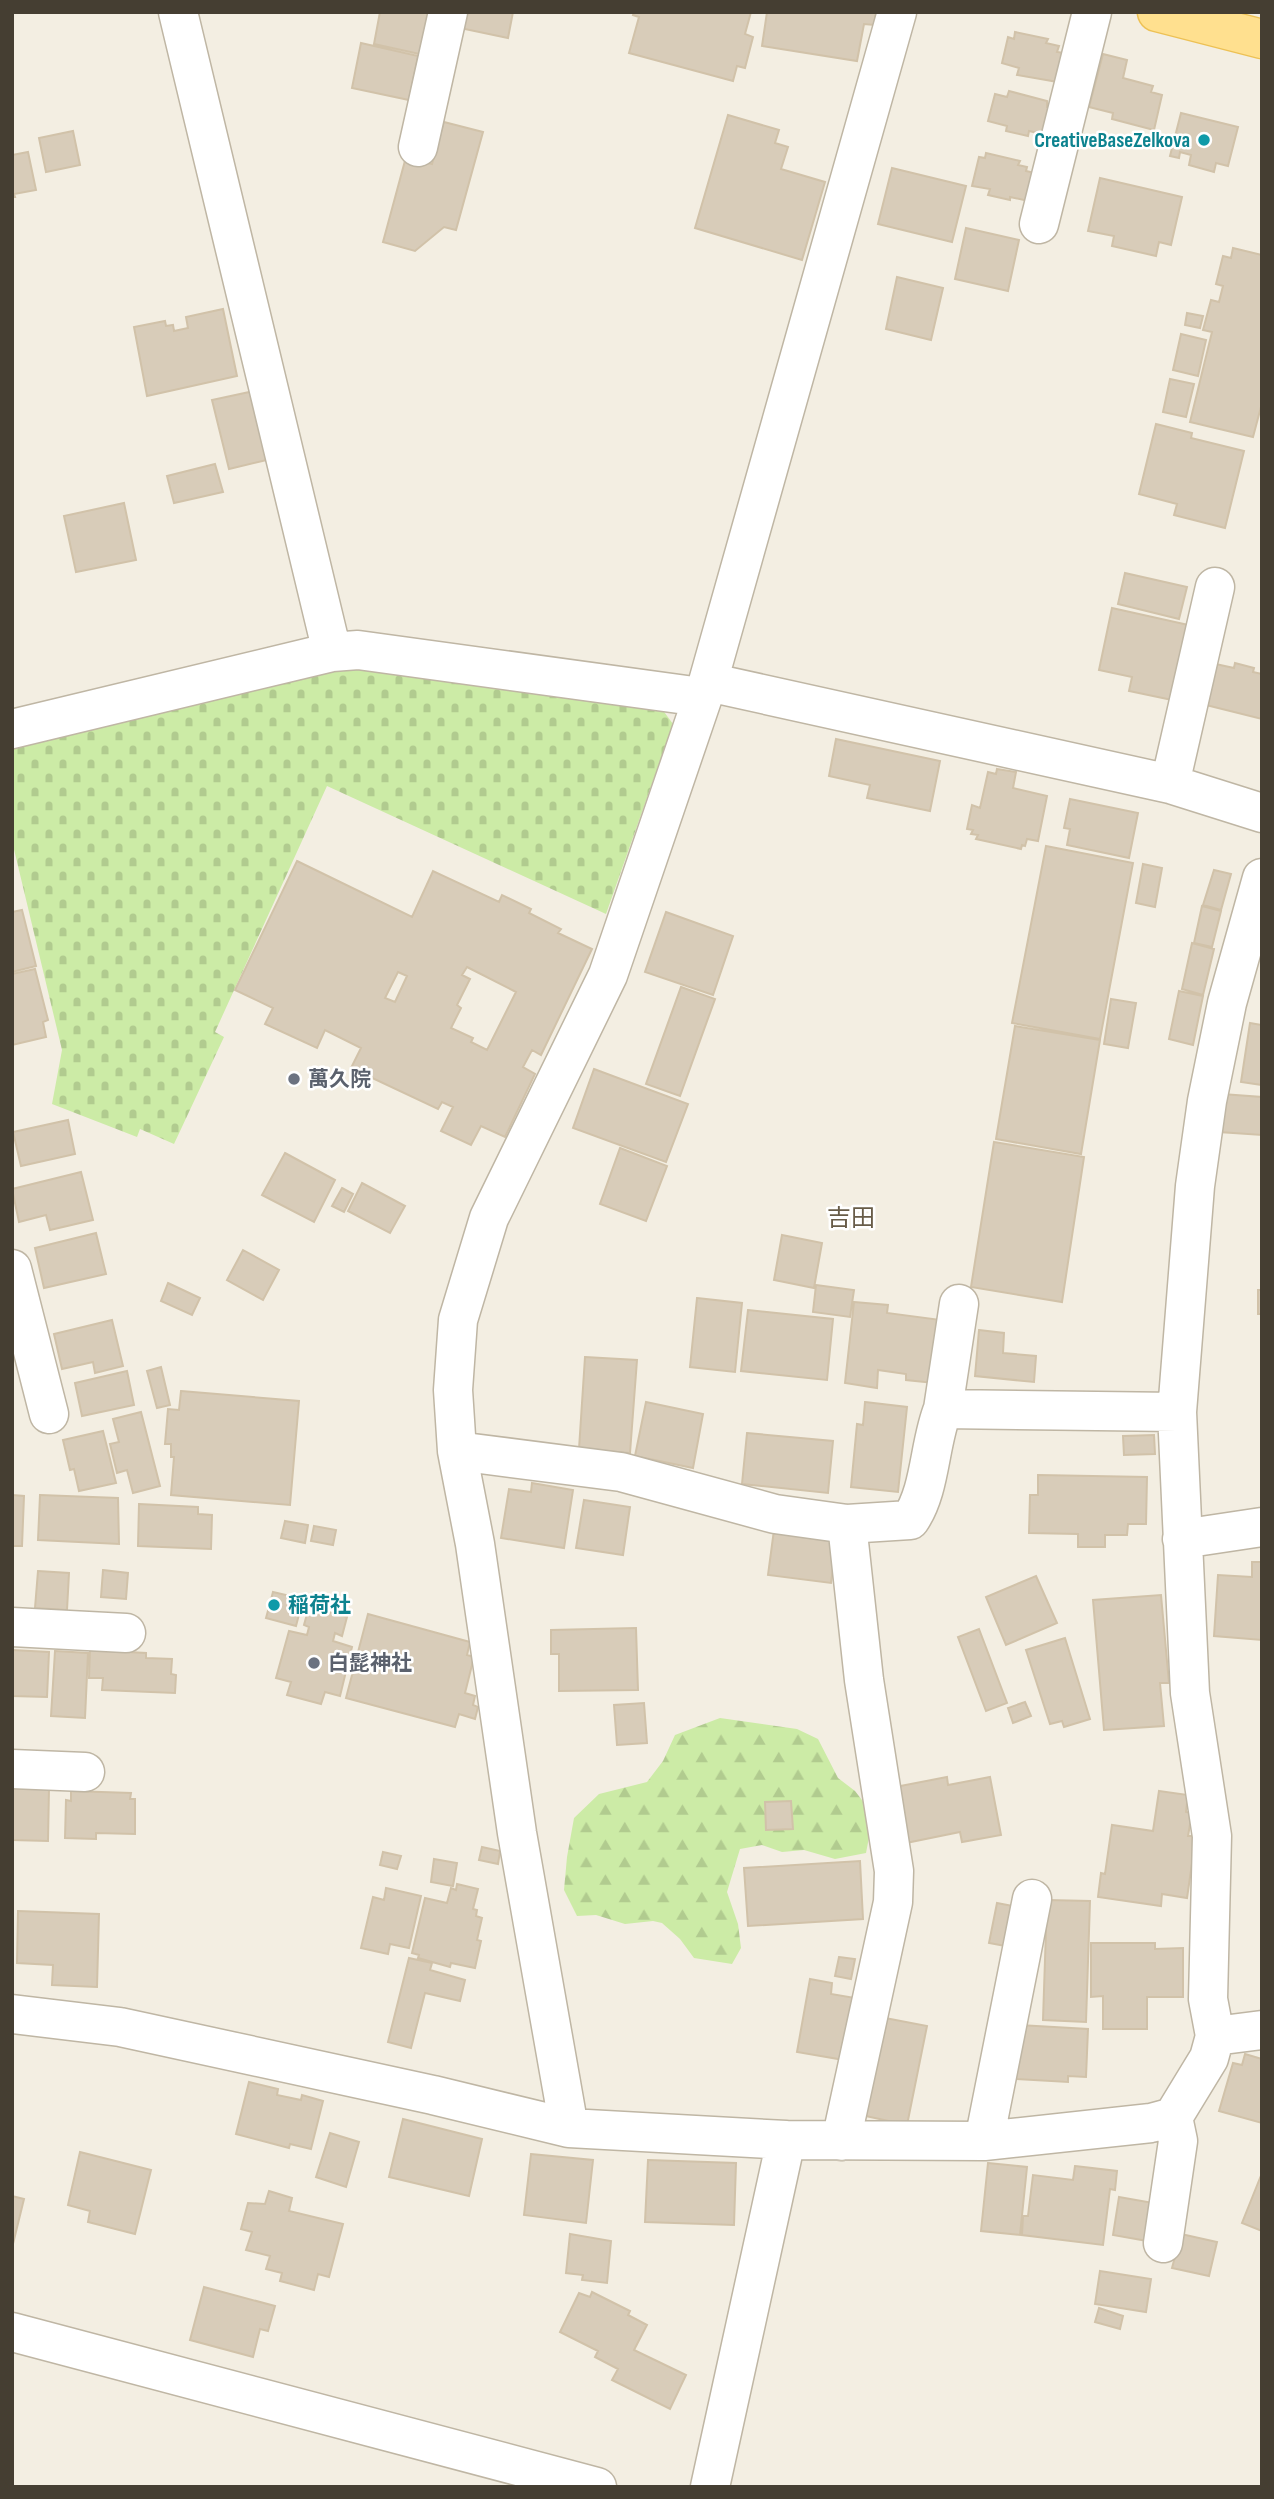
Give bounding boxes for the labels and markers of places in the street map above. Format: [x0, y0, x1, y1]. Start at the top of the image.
place label: CreativeBaseZelkova [1034, 128, 1190, 153]
marker: CreativeBaseZelkova [1196, 132, 1212, 148]
place label: 萬久院 [308, 1067, 371, 1092]
marker: 萬久院 [286, 1071, 302, 1087]
place label: 稲荷社 [288, 1593, 351, 1618]
marker: 稲荷社 [266, 1597, 282, 1613]
place label: 白髭神社 [328, 1651, 412, 1676]
marker: 白髭神社 [306, 1655, 322, 1671]

